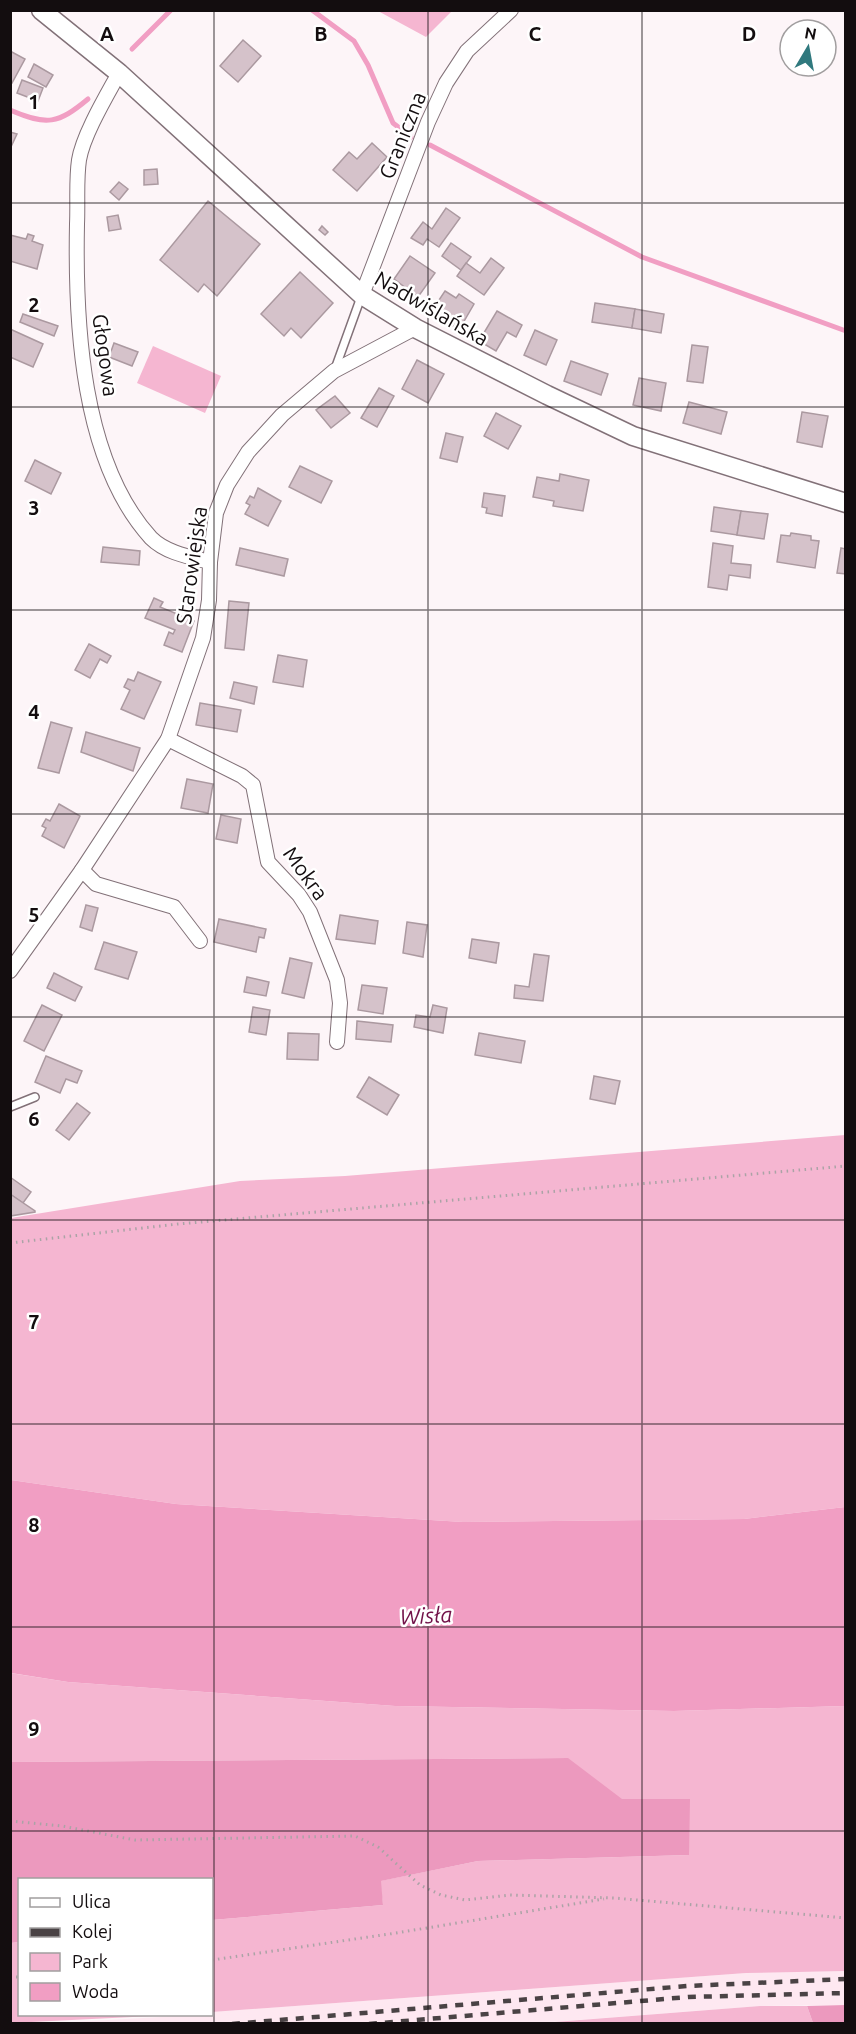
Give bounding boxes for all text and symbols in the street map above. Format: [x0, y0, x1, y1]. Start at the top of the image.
north arrow [778, 18, 838, 78]
text: A [100, 22, 114, 45]
text: B [314, 22, 328, 45]
text: C [529, 22, 542, 45]
text: D [742, 22, 756, 45]
text: N [803, 23, 818, 43]
street label: Graniczna [374, 88, 430, 182]
text: 1 [28, 90, 40, 113]
street label: Nadwiślańska [371, 266, 493, 350]
text: 2 [28, 293, 40, 316]
street label: Głogowa [88, 312, 124, 398]
text: 3 [28, 496, 40, 519]
street label: Starowiejska [171, 505, 211, 625]
text: 4 [28, 700, 40, 723]
street label: Mokra [279, 842, 333, 904]
text: 5 [28, 903, 40, 926]
text: 6 [28, 1107, 40, 1130]
text: 7 [28, 1310, 40, 1333]
text: 8 [28, 1513, 40, 1536]
water label: Wisła [399, 1601, 453, 1629]
text: 9 [28, 1717, 40, 1740]
legend [18, 1878, 213, 2016]
text: Ulica [72, 1891, 111, 1911]
text: Kolej [72, 1921, 112, 1941]
text: Park [72, 1951, 108, 1971]
text: Woda [72, 1981, 119, 2001]

